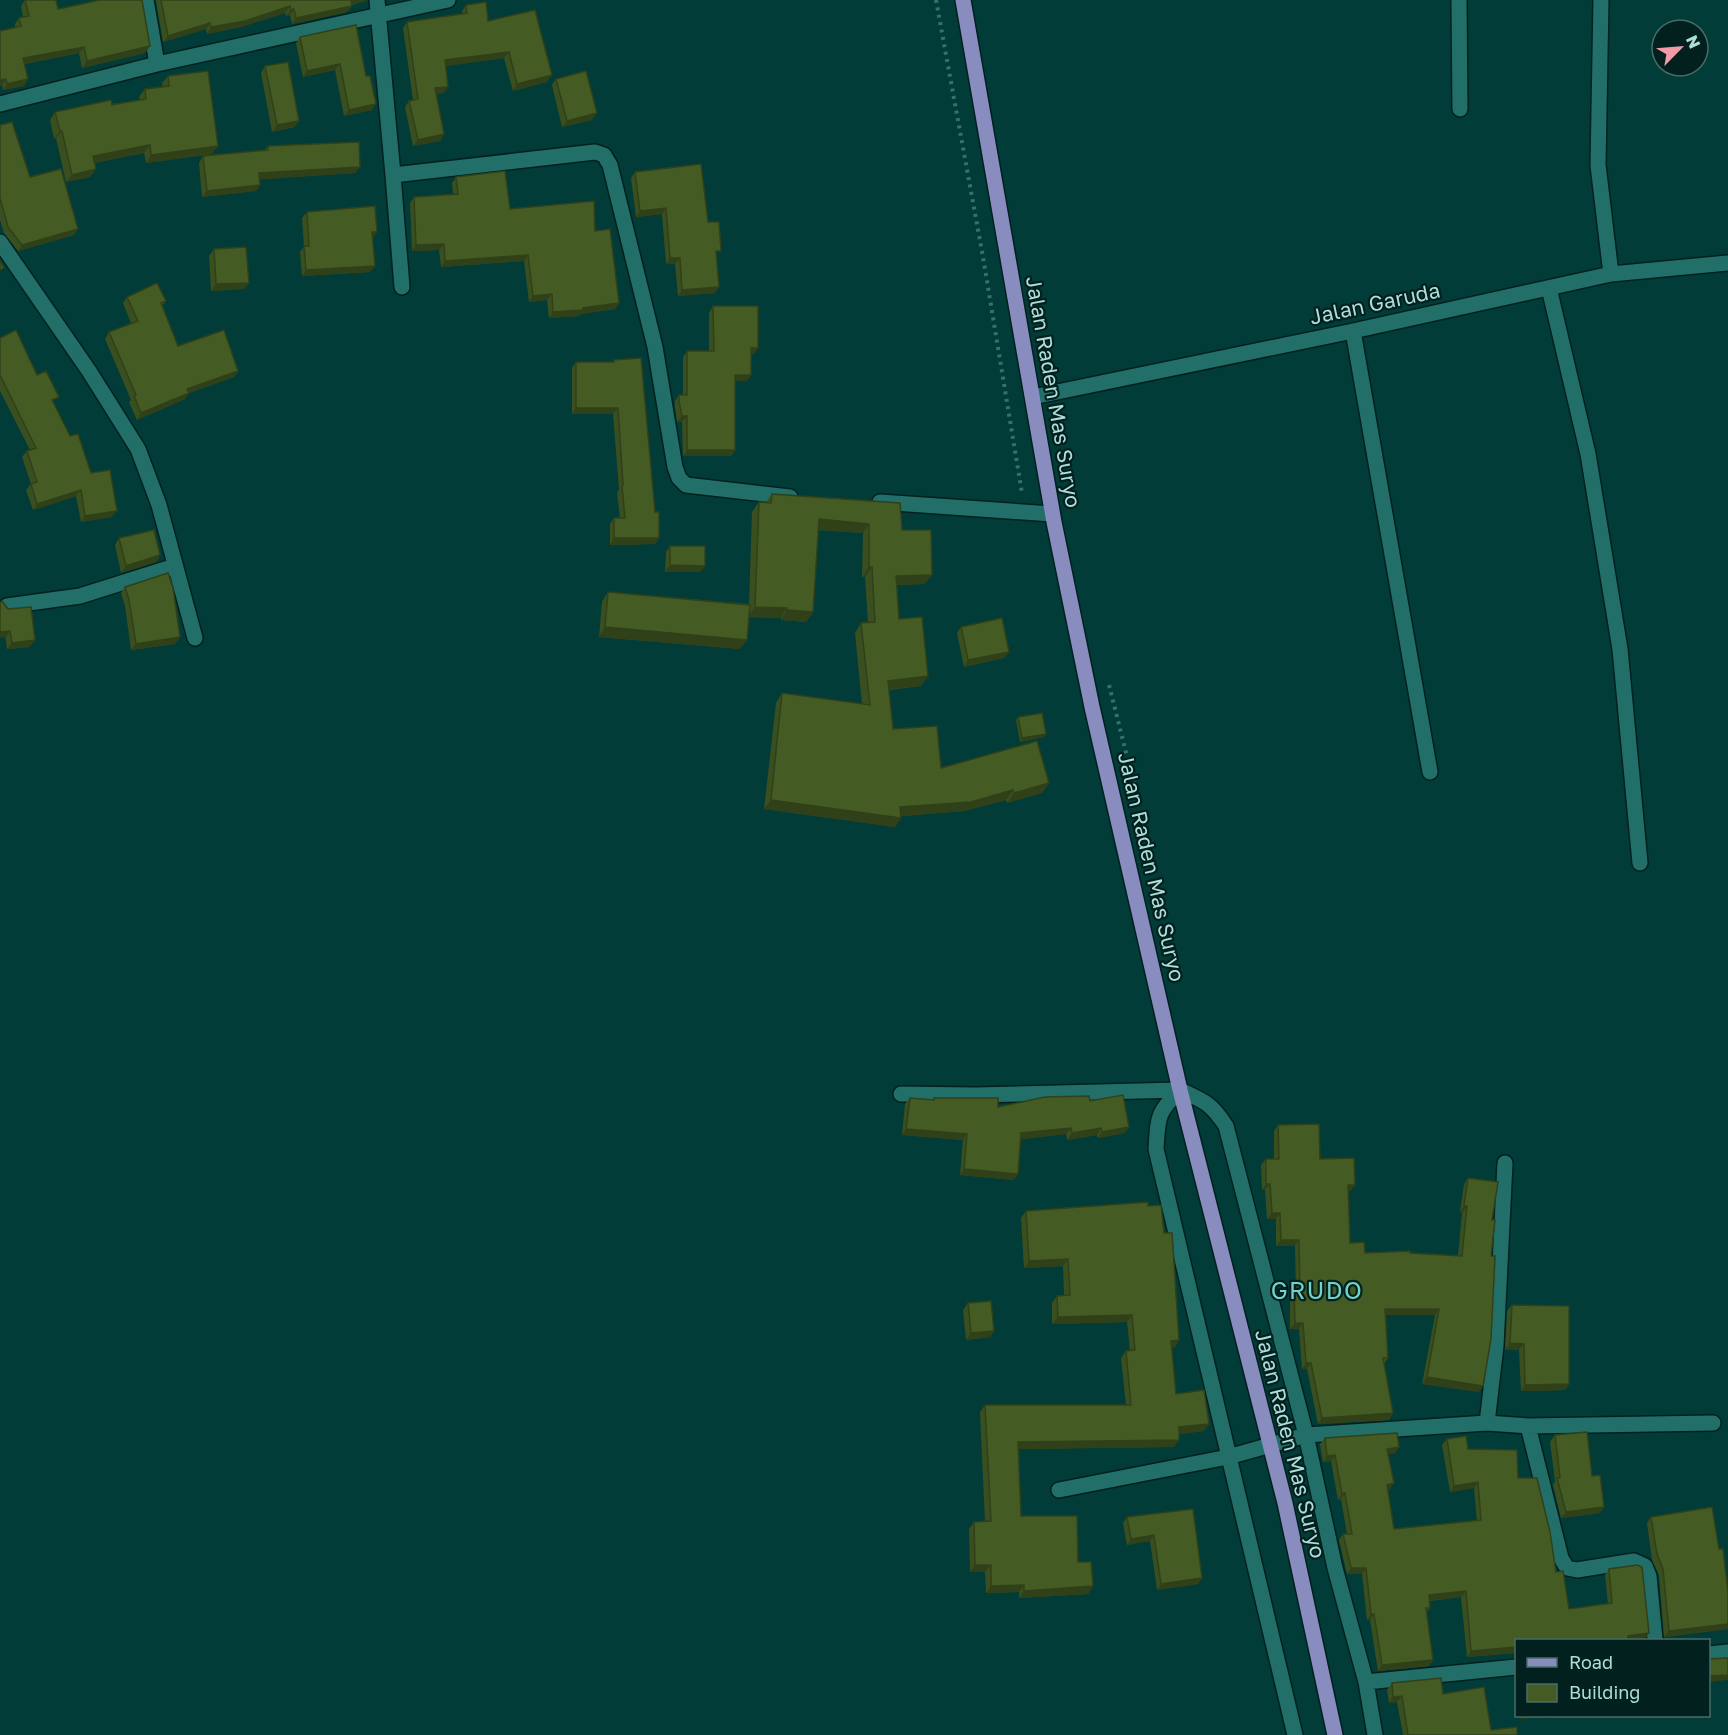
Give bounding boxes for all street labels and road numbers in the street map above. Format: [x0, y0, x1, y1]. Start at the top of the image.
street label: Jalan Raden Mas Suryo [1021, 274, 1087, 510]
street label: Jalan Garuda [1307, 277, 1442, 330]
street label: Jalan Raden Mas Suryo [1113, 750, 1191, 984]
street label: Jalan Raden Mas Suryo [1250, 1327, 1332, 1561]

